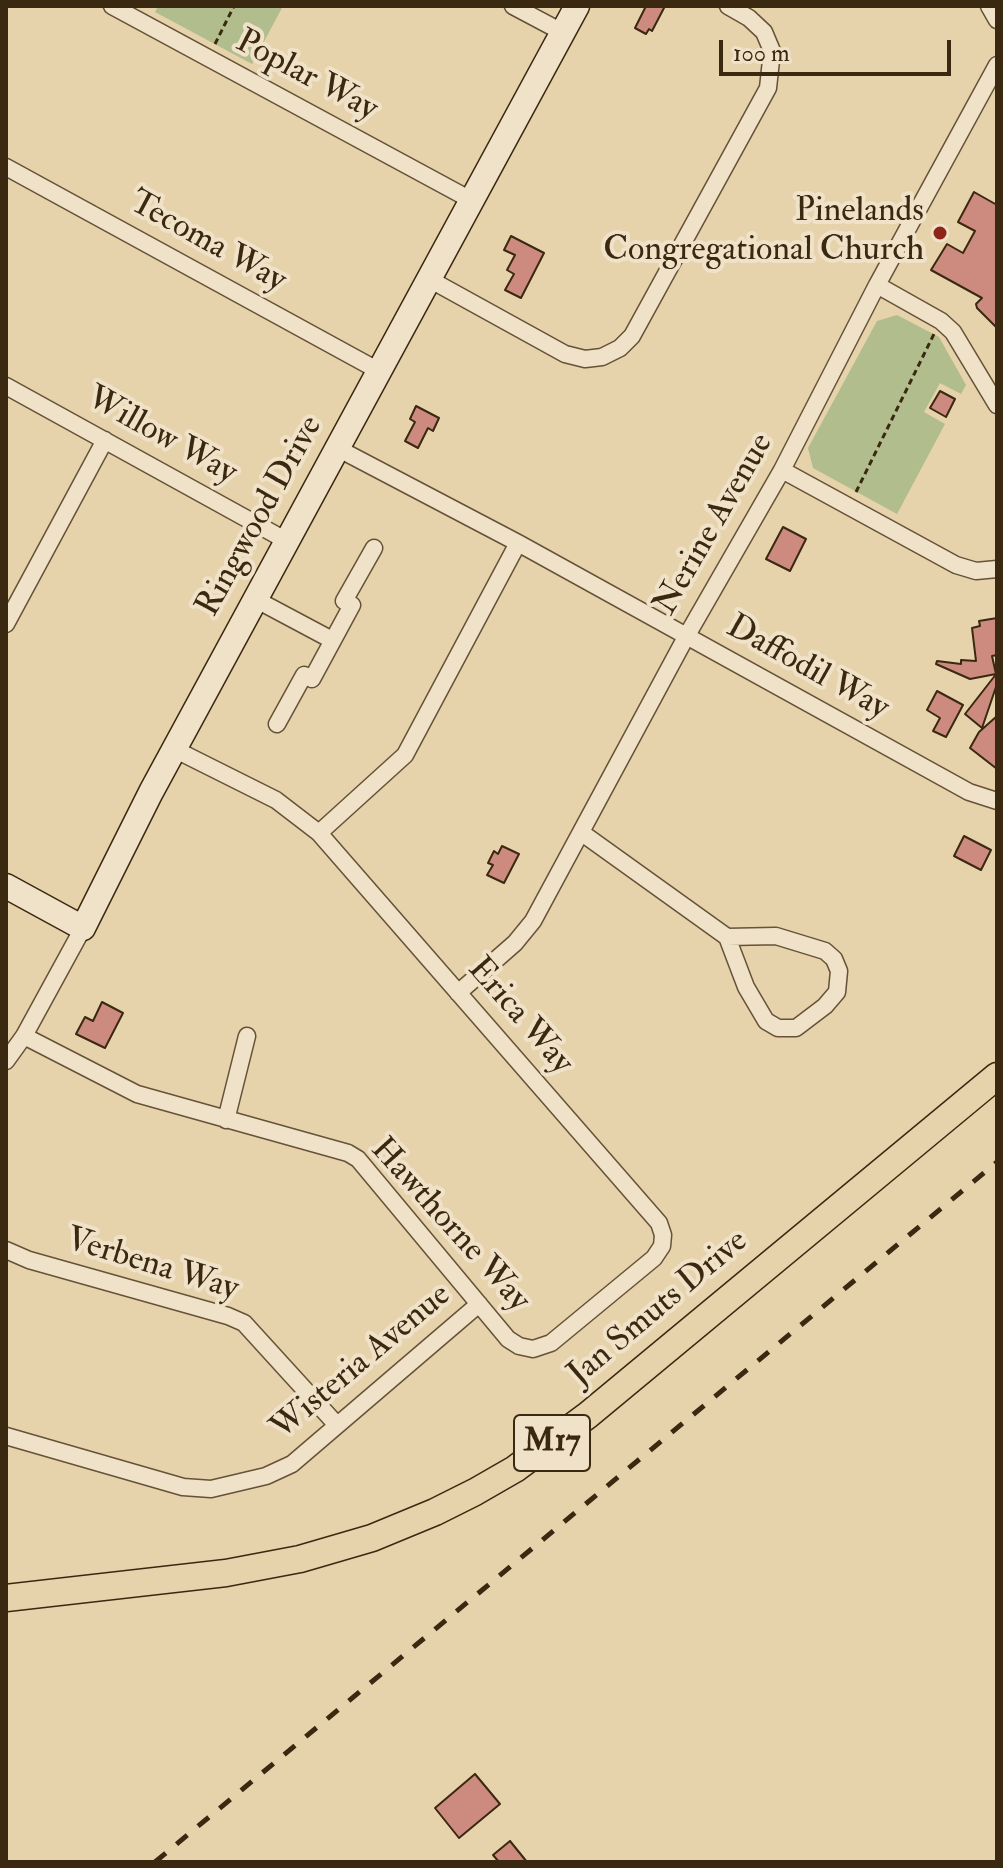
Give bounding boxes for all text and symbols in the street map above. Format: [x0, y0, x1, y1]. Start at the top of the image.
street label: Poplar Way [228, 23, 384, 131]
scale bar [723, 24, 955, 74]
text: 100 m [733, 38, 790, 69]
street label: Tecoma Way [122, 183, 292, 303]
place label: Pinelands Congregational Church [603, 193, 924, 272]
marker: Pinelands Congregational Church [931, 224, 949, 242]
street label: Willow Way [79, 379, 243, 495]
street label: Ringwood Drive [189, 410, 333, 624]
street label: Nerine Avenue [647, 427, 783, 623]
street label: Daffodil Way [719, 608, 895, 730]
street label: Erica Way [457, 950, 581, 1084]
street label: Hawthorne Way [360, 1131, 538, 1321]
street label: Verbena Way [61, 1220, 243, 1312]
street label: Jan Smuts Drive [561, 1222, 757, 1396]
street label: Wisteria Avenue [264, 1276, 460, 1450]
road number: M17 [514, 1415, 590, 1471]

